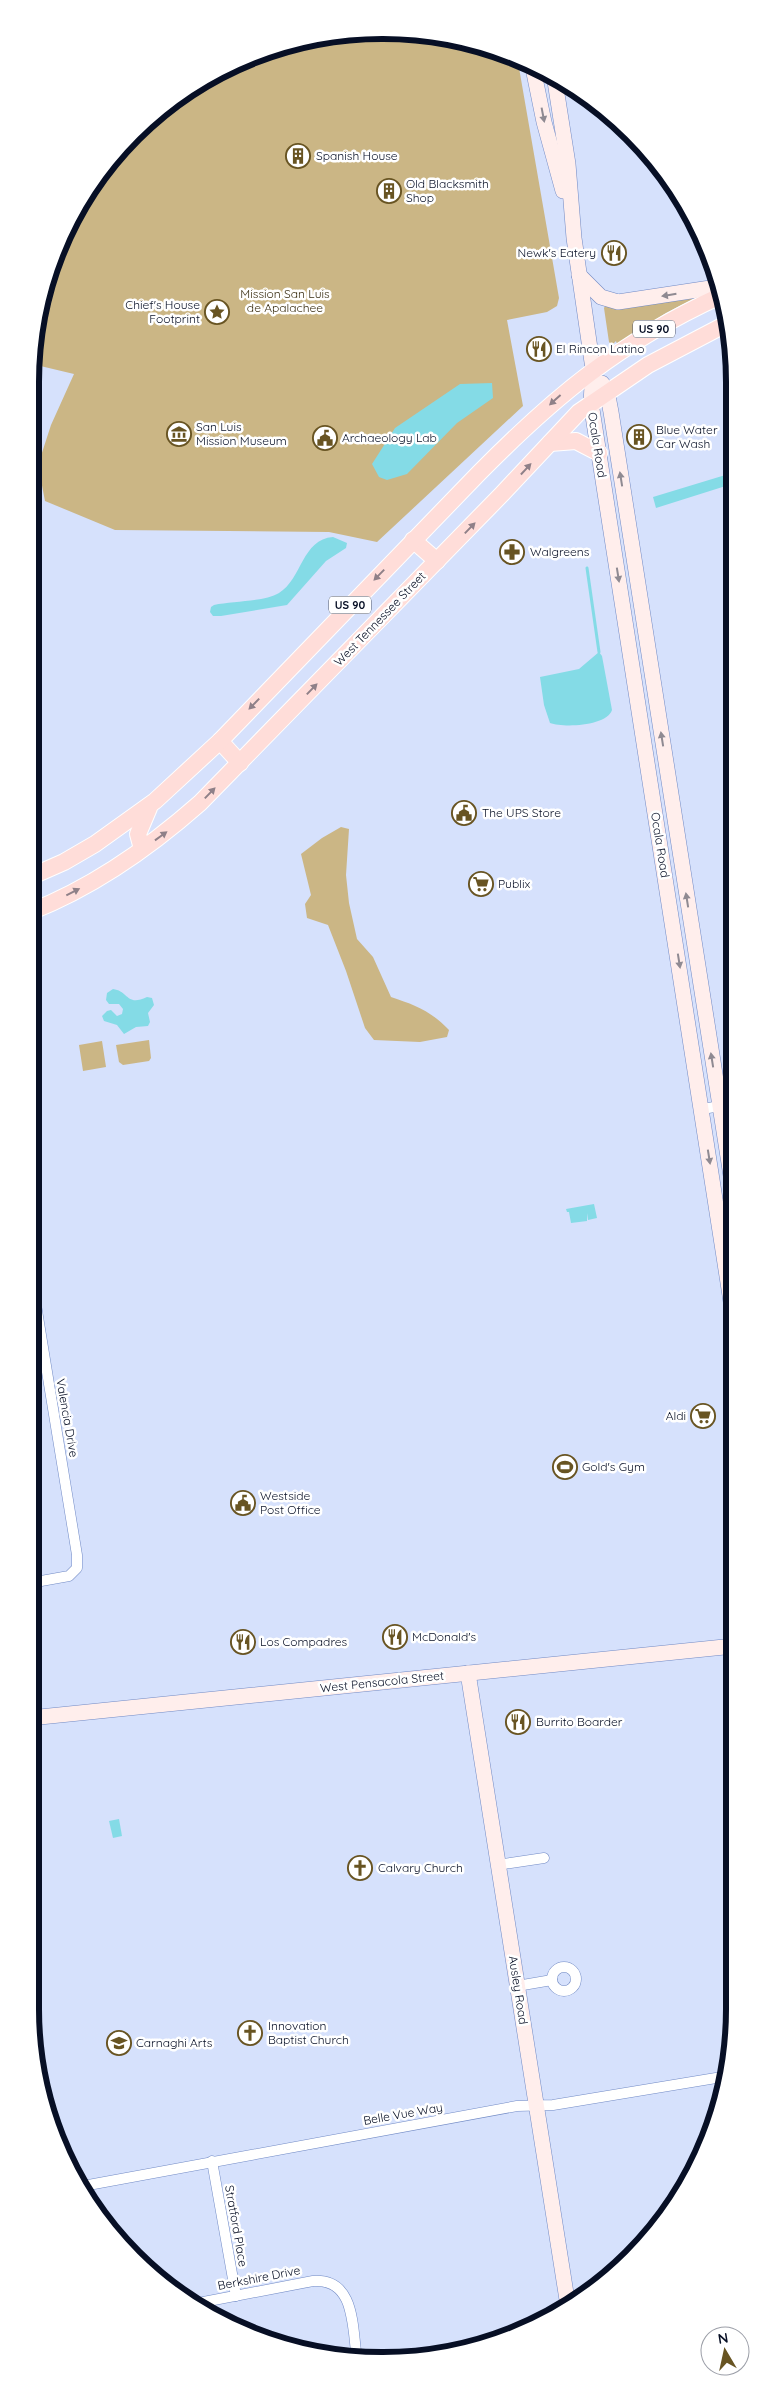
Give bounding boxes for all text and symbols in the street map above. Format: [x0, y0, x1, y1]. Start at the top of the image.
one-way arrow [539, 108, 547, 123]
building icon: Spanish House [285, 143, 311, 169]
place label: Spanish House [316, 148, 398, 163]
place label: Old Blacksmith Shop [406, 176, 489, 205]
building icon: Old Blacksmith Shop [376, 178, 402, 204]
restaurant icon: Newk's Eatery [601, 240, 627, 266]
place label: Newk's Eatery [518, 245, 596, 260]
park label: Mission San Luis de Apalachee [240, 286, 330, 315]
one-way arrow [661, 291, 677, 299]
place label: Chief's House Footprint [125, 297, 200, 326]
place icon: Chief's House Footprint [204, 299, 230, 325]
road number: US 90 [633, 320, 675, 338]
restaurant icon: El Rincon Latino [526, 336, 552, 362]
place label: El Rincon Latino [556, 341, 645, 356]
one-way arrow [550, 394, 562, 406]
street label: Ocala Road [585, 411, 610, 479]
place label: San Luis Mission Museum [196, 419, 287, 448]
museum icon: San Luis Mission Museum [166, 421, 192, 447]
place label: Blue Water Car Wash [656, 422, 718, 451]
building icon: Blue Water Car Wash [626, 424, 652, 450]
public building icon: Archaeology Lab [312, 425, 338, 451]
place label: Archaeology Lab [342, 430, 437, 445]
one-way arrow [520, 463, 532, 475]
one-way arrow [617, 470, 625, 486]
one-way arrow [464, 522, 476, 534]
pharmacy icon: Walgreens [499, 539, 525, 565]
place label: Walgreens [530, 544, 590, 559]
street label: West Tennessee Street [331, 568, 429, 669]
one-way arrow [615, 568, 623, 584]
one-way arrow [373, 569, 385, 581]
road number: US 90 [329, 596, 371, 614]
one-way arrow [306, 683, 318, 695]
one-way arrow [248, 698, 260, 710]
one-way arrow [658, 731, 666, 747]
one-way arrow [204, 787, 216, 799]
public building icon: The UPS Store [451, 800, 477, 826]
place label: The UPS Store [482, 805, 561, 820]
street label: Ocala Road [648, 811, 673, 879]
one-way arrow [154, 831, 168, 841]
supermarket icon: Publix [468, 871, 494, 897]
place label: Publix [498, 876, 531, 891]
one-way arrow [65, 888, 80, 896]
one-way arrow [683, 892, 691, 908]
one-way arrow [675, 953, 683, 969]
one-way arrow [708, 1052, 716, 1068]
one-way arrow [706, 1149, 714, 1165]
street label: Valencia Drive [53, 1377, 82, 1459]
supermarket icon: Aldi [690, 1403, 716, 1429]
place label: Aldi [666, 1408, 686, 1423]
sports icon: Gold's Gym [552, 1454, 578, 1480]
place label: Gold's Gym [582, 1459, 645, 1474]
place label: Westside Post Office [260, 1488, 321, 1517]
public building icon: Westside Post Office [230, 1490, 256, 1516]
restaurant icon: McDonald's [382, 1624, 408, 1650]
restaurant icon: Los Compadres [230, 1629, 256, 1655]
place label: McDonald's [412, 1629, 477, 1644]
place label: Los Compadres [260, 1634, 348, 1649]
street label: West Pensacola Street [319, 1668, 445, 1695]
restaurant icon: Burrito Boarder [505, 1709, 531, 1735]
place label: Burrito Boarder [536, 1714, 623, 1729]
church icon: Calvary Church [347, 1855, 373, 1881]
place label: Calvary Church [378, 1860, 463, 1875]
street label: Ausley Road [506, 1955, 531, 2025]
place label: Innovation Baptist Church [268, 2018, 349, 2047]
church icon: Innovation Baptist Church [237, 2020, 263, 2046]
school or university icon: Carnaghi Arts [106, 2030, 132, 2056]
place label: Carnaghi Arts [136, 2035, 213, 2050]
street label: Belle Vue Way [362, 2099, 444, 2128]
street label: Stratford Place [222, 2184, 251, 2268]
street label: Berkshire Drive [216, 2262, 302, 2293]
north arrow [700, 2326, 750, 2376]
text: N [716, 2328, 729, 2348]

